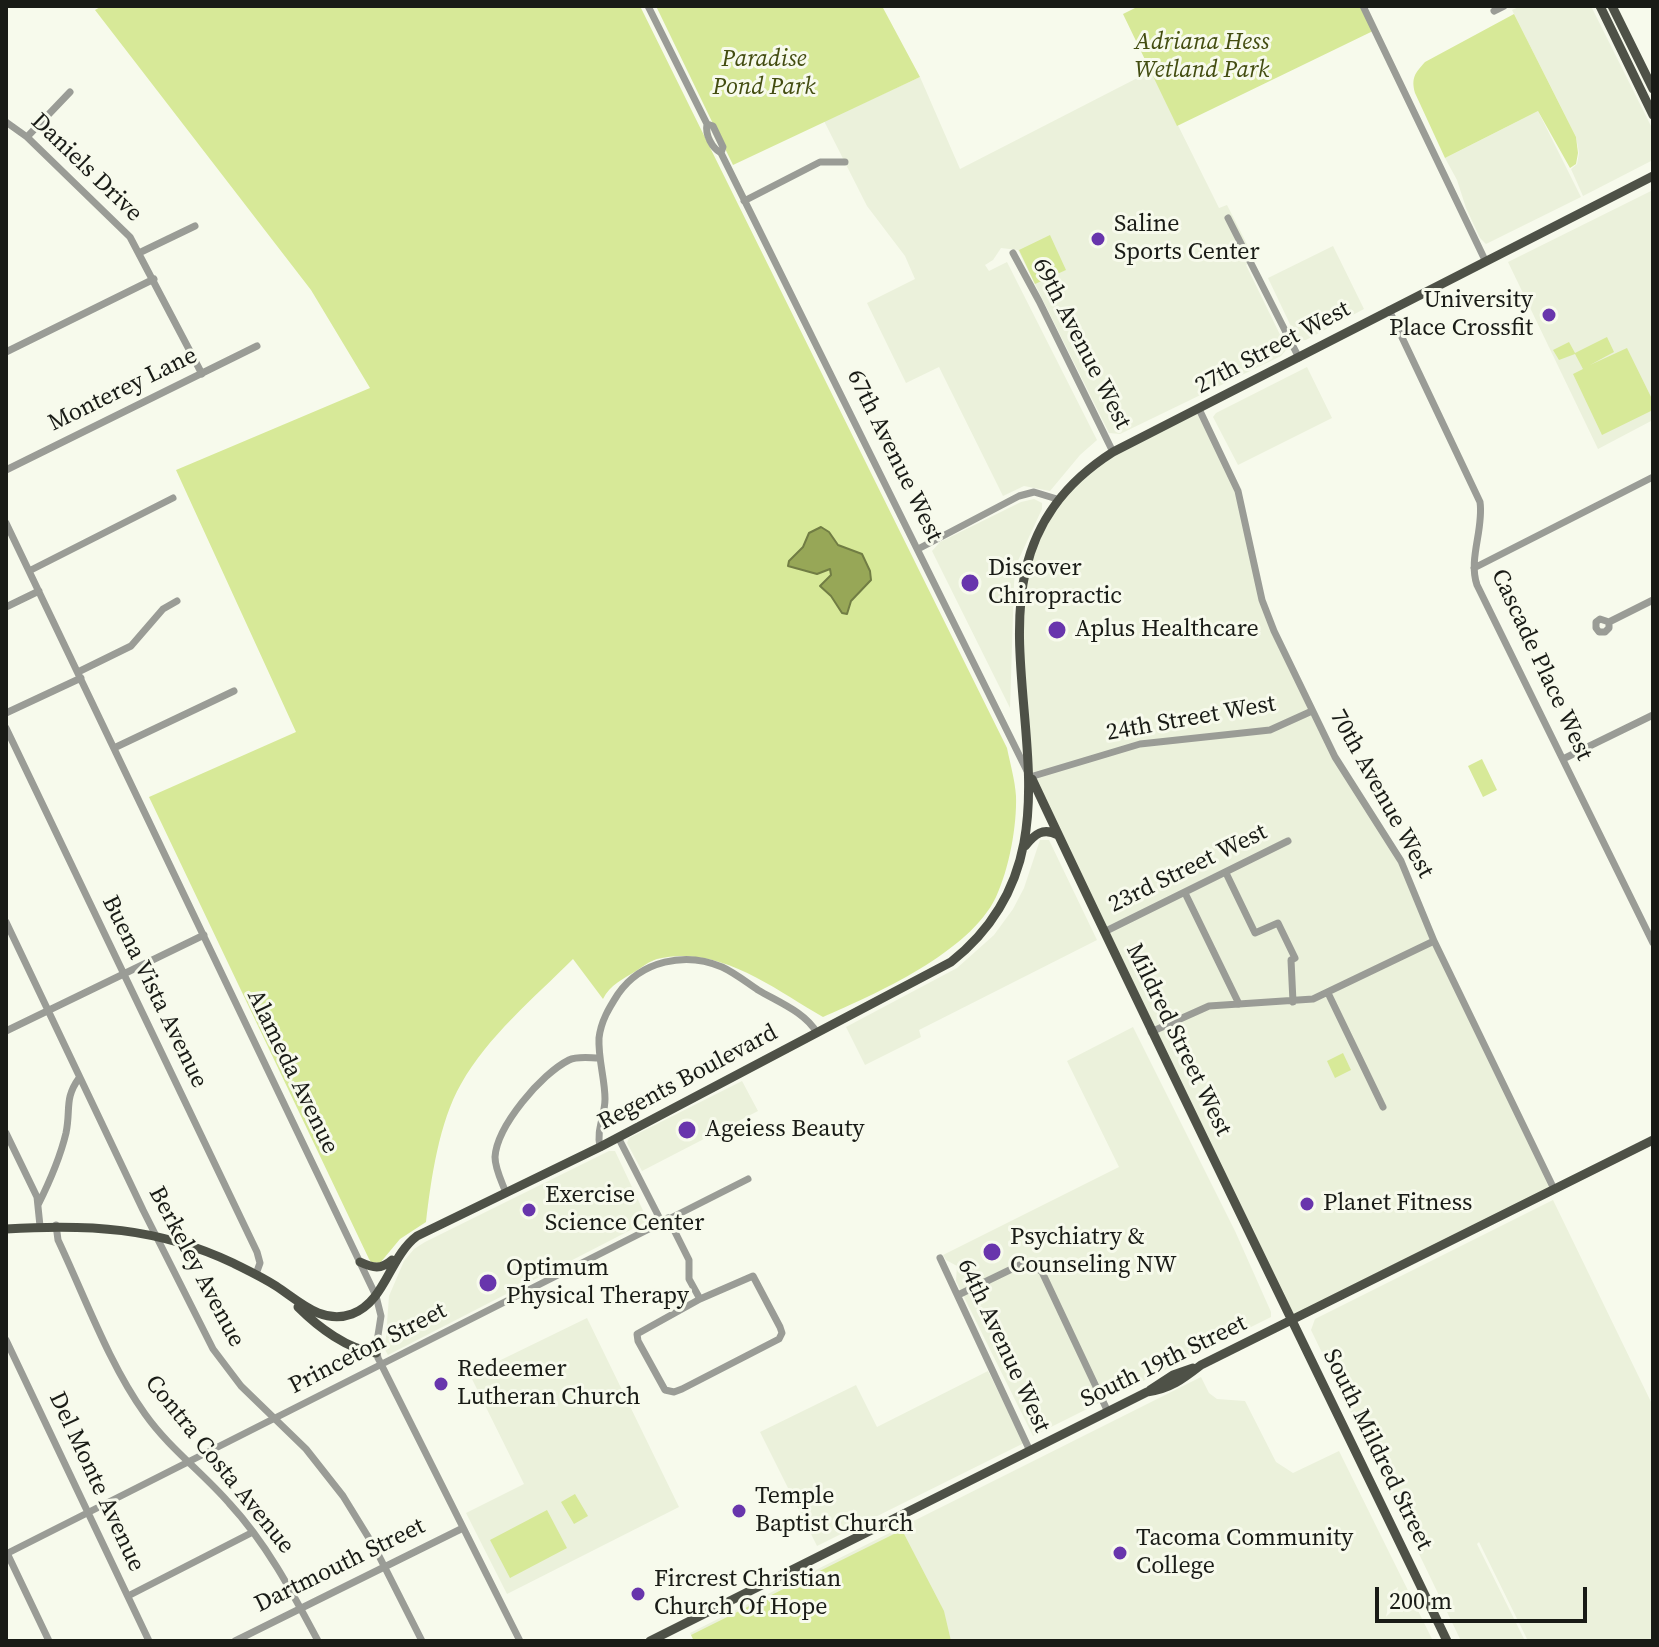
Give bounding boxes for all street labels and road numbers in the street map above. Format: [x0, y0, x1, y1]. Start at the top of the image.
street label: Daniels Drive [24, 108, 148, 228]
street label: 69th Avenue West [1025, 254, 1137, 434]
street label: 27th Street West [1191, 295, 1355, 401]
street label: Monterey Lane [44, 342, 202, 438]
street label: 67th Avenue West [840, 365, 948, 547]
street label: Cascade Place West [1484, 565, 1598, 765]
street label: 24th Street West [1104, 690, 1278, 748]
street label: 70th Avenue West [1323, 705, 1439, 883]
street label: 23rd Street West [1104, 818, 1272, 920]
street label: Buena Vista Avenue [95, 891, 213, 1093]
street label: Mildred Street West [1119, 939, 1237, 1141]
street label: Alameda Avenue [240, 985, 344, 1159]
street label: Regents Boulevard [593, 1019, 783, 1137]
street label: Berkeley Avenue [142, 1182, 250, 1352]
street label: 64th Avenue West [950, 1255, 1056, 1437]
street label: Princeton Street [284, 1297, 452, 1401]
street label: South 19th Street [1076, 1309, 1252, 1415]
street label: South Mildred Street [1316, 1345, 1438, 1555]
street label: Contra Costa Avenue [138, 1370, 300, 1560]
street label: Del Monte Avenue [42, 1388, 150, 1576]
street label: Dartmouth Street [250, 1512, 430, 1620]

